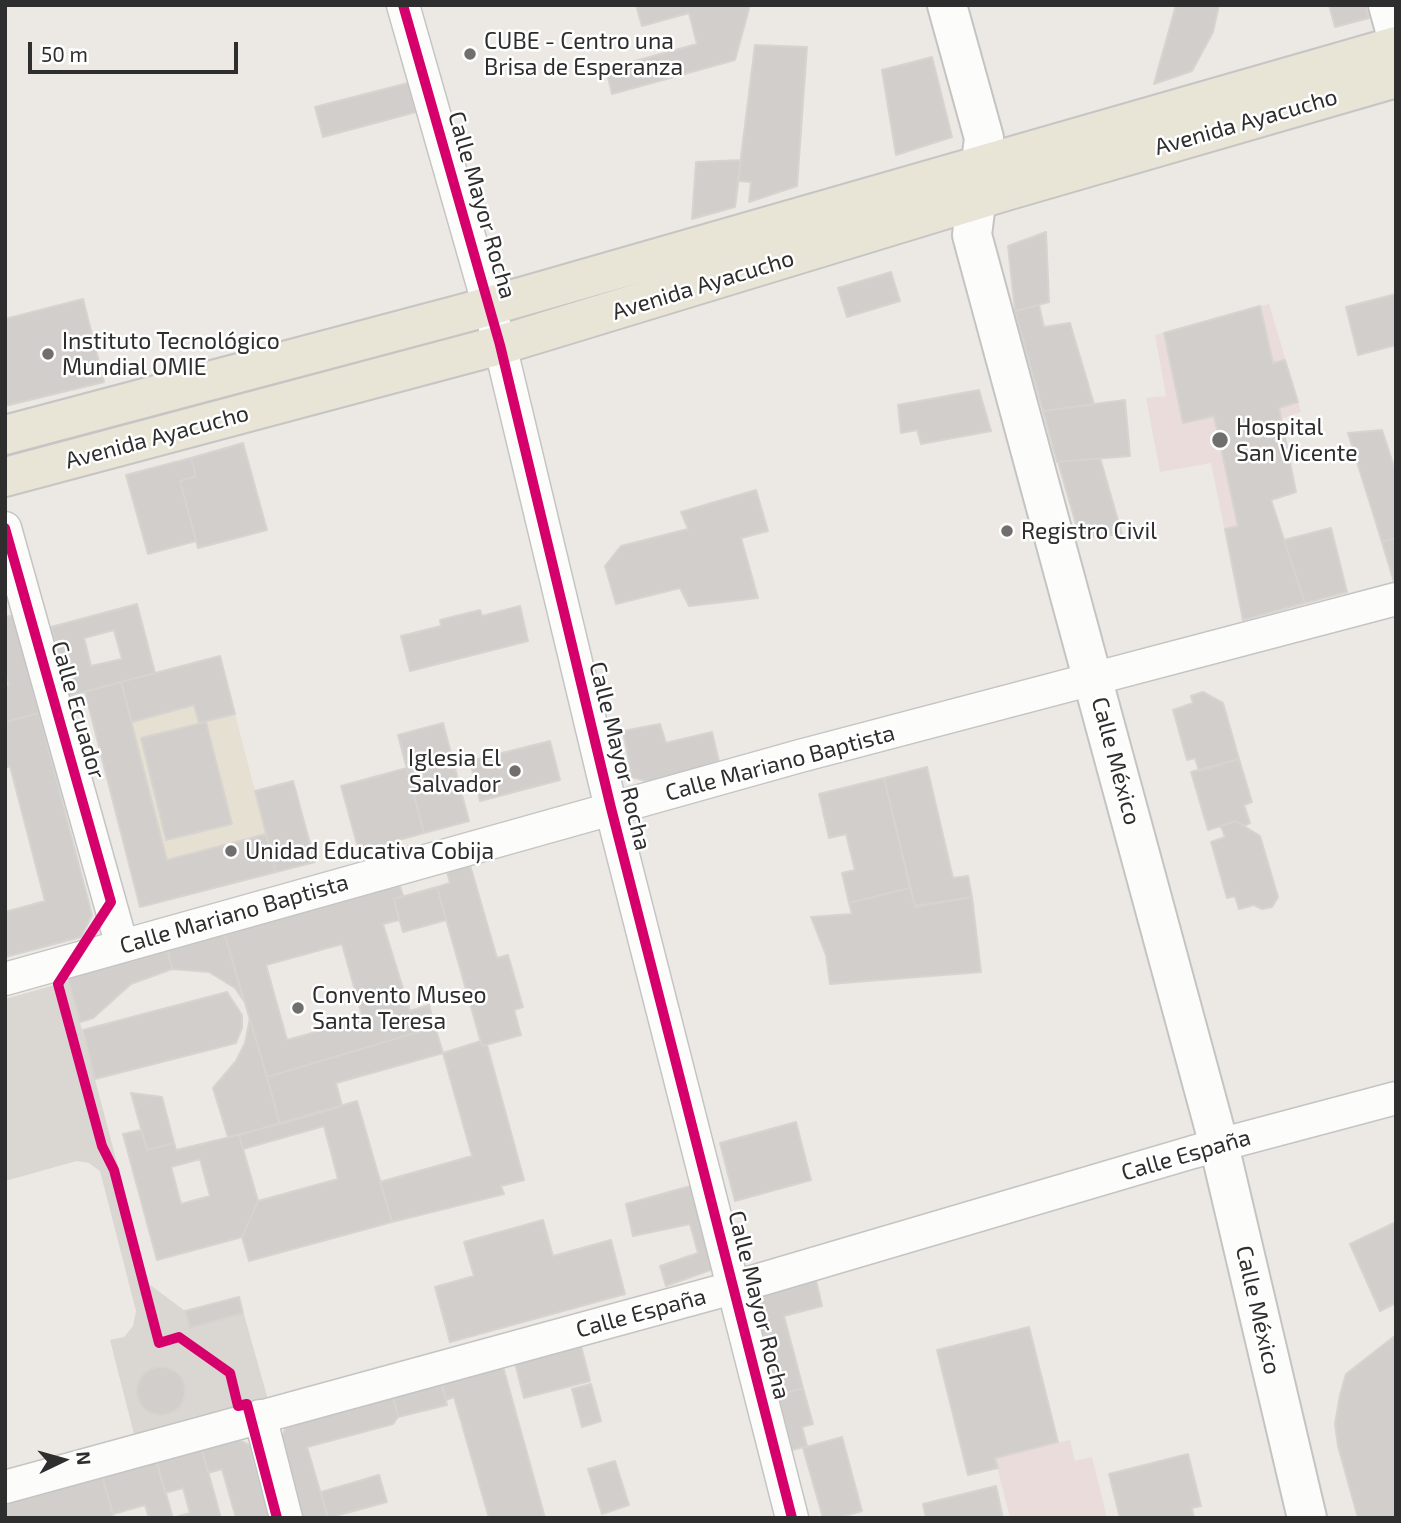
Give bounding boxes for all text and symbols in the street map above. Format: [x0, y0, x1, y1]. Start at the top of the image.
place label: CUBE - Centro una Brisa de Esperanza [484, 27, 683, 81]
scale bar [32, 28, 242, 72]
text: 50 m [41, 41, 88, 66]
marker: CUBE - Centro una Brisa de Esperanza [462, 46, 478, 62]
street label: Avenida Ayacucho [1151, 83, 1341, 161]
street label: Calle Mayor Rocha [442, 108, 522, 302]
street label: Avenida Ayacucho [609, 244, 797, 326]
place label: Instituto Tecnológico Mundial OMIE [62, 327, 280, 381]
marker: Instituto Tecnológico Mundial OMIE [40, 346, 56, 362]
street label: Avenida Ayacucho [62, 399, 252, 475]
place label: Hospital San Vicente [1236, 413, 1358, 467]
marker: Hospital San Vicente [1210, 430, 1230, 450]
place label: Registro Civil [1021, 517, 1157, 545]
marker: Registro Civil [999, 523, 1015, 539]
street label: Calle Ecuador [45, 638, 111, 782]
street label: Calle Mayor Rocha [583, 659, 657, 853]
street label: Calle México [1086, 694, 1146, 828]
street label: Calle Mariano Baptista [662, 719, 898, 807]
place label: Iglesia El Salvador [408, 744, 501, 798]
marker: Iglesia El Salvador [507, 763, 523, 779]
place label: Unidad Educativa Cobija [245, 837, 494, 865]
marker: Unidad Educativa Cobija [223, 843, 239, 859]
street label: Calle Mariano Baptista [117, 868, 351, 960]
place label: Convento Museo Santa Teresa [312, 981, 487, 1035]
marker: Convento Museo Santa Teresa [290, 1000, 306, 1016]
street label: Calle España [1118, 1123, 1254, 1187]
street label: Calle Mayor Rocha [722, 1208, 796, 1402]
street label: Calle México [1230, 1243, 1286, 1377]
street label: Calle España [573, 1282, 709, 1344]
north arrow [28, 1425, 98, 1495]
text: N [72, 1450, 96, 1466]

